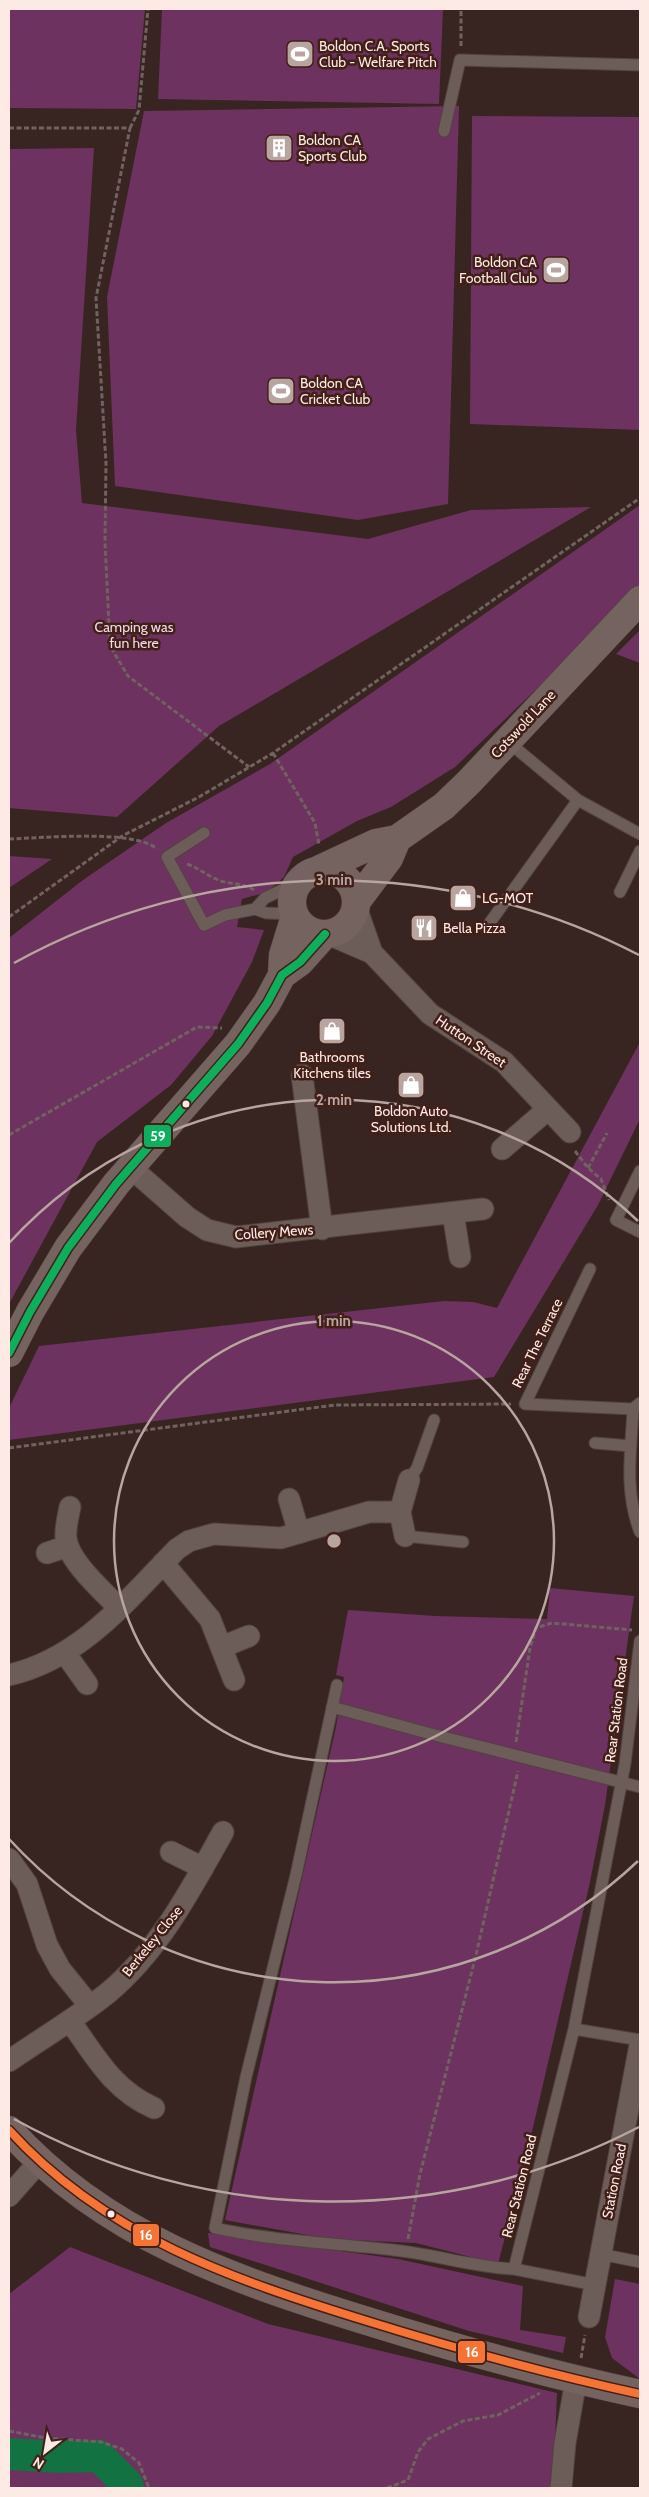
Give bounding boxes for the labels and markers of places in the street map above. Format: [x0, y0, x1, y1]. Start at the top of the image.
place label: Boldon C.A. Sports Club - Welfare Pitch [319, 37, 437, 71]
sports icon: Boldon C.A. Sports Club - Welfare Pitch [285, 39, 315, 69]
place label: Boldon CA Sports Club [298, 131, 367, 165]
building icon: Boldon CA Sports Club [264, 133, 294, 163]
place label: Boldon CA Football Club [459, 253, 537, 287]
sports icon: Boldon CA Football Club [541, 255, 571, 285]
place label: Boldon CA Cricket Club [300, 374, 371, 408]
sports icon: Boldon CA Cricket Club [266, 376, 296, 406]
shop icon: LG-MOT [448, 883, 478, 913]
place label: LG-MOT [482, 889, 534, 907]
restaurant icon: Bella Pizza [409, 913, 439, 943]
place label: Bella Pizza [443, 919, 506, 937]
shop icon: Bathrooms Kitchens tiles [317, 1016, 347, 1046]
place label: Bathrooms Kitchens tiles [293, 1048, 371, 1082]
shop icon: Boldon Auto Solutions Ltd. [396, 1070, 426, 1100]
unlabelled marker [181, 1099, 191, 1109]
place label: Boldon Auto Solutions Ltd. [371, 1102, 451, 1136]
centre of rings [325, 1532, 343, 1550]
unlabelled marker [106, 2209, 116, 2219]

